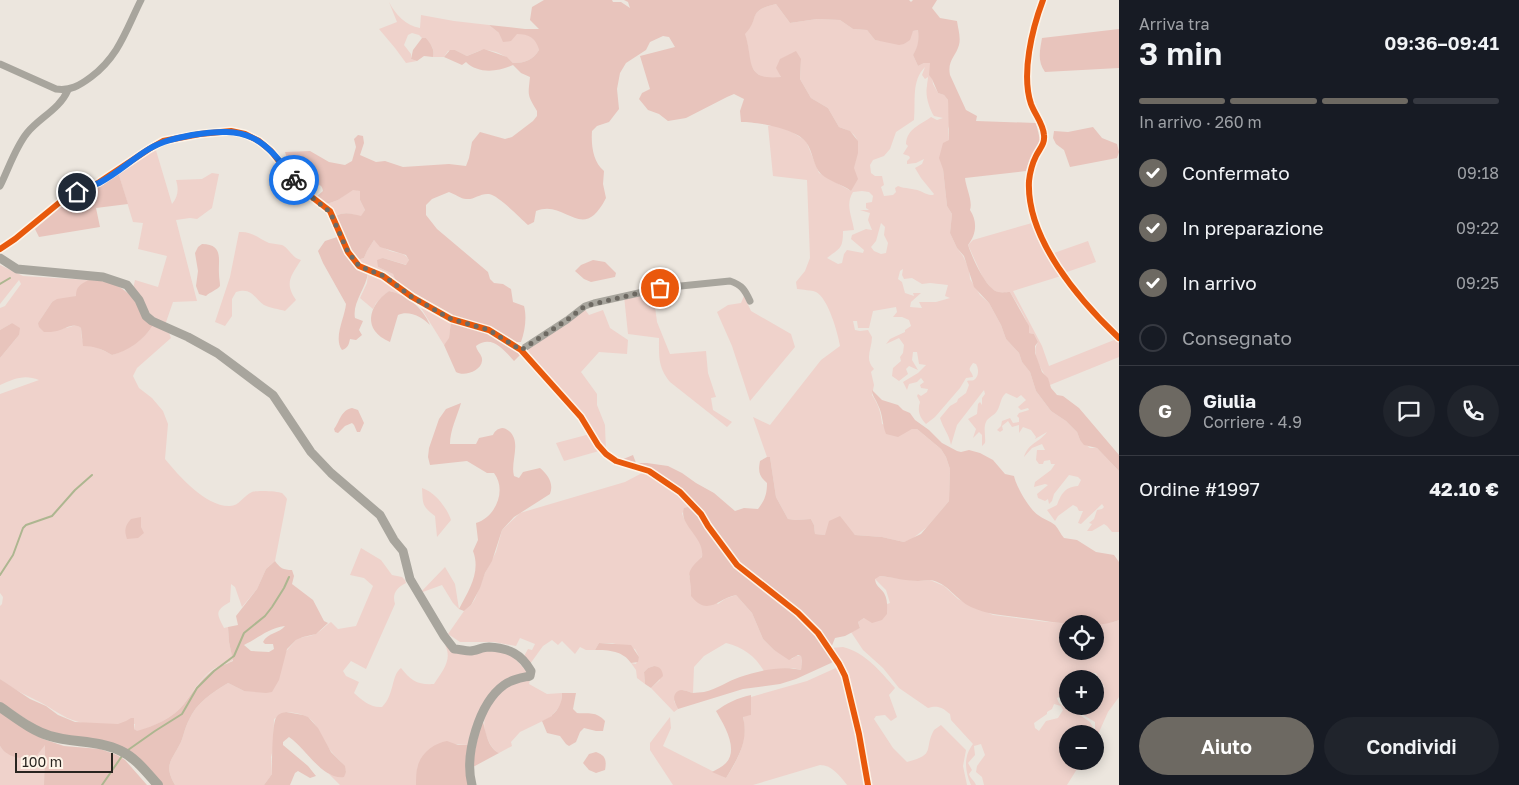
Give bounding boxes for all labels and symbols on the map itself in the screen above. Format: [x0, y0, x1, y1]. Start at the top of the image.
courier [269, 155, 319, 205]
pin [56, 171, 98, 213]
pin [639, 267, 681, 309]
scale bar [15, 750, 112, 773]

